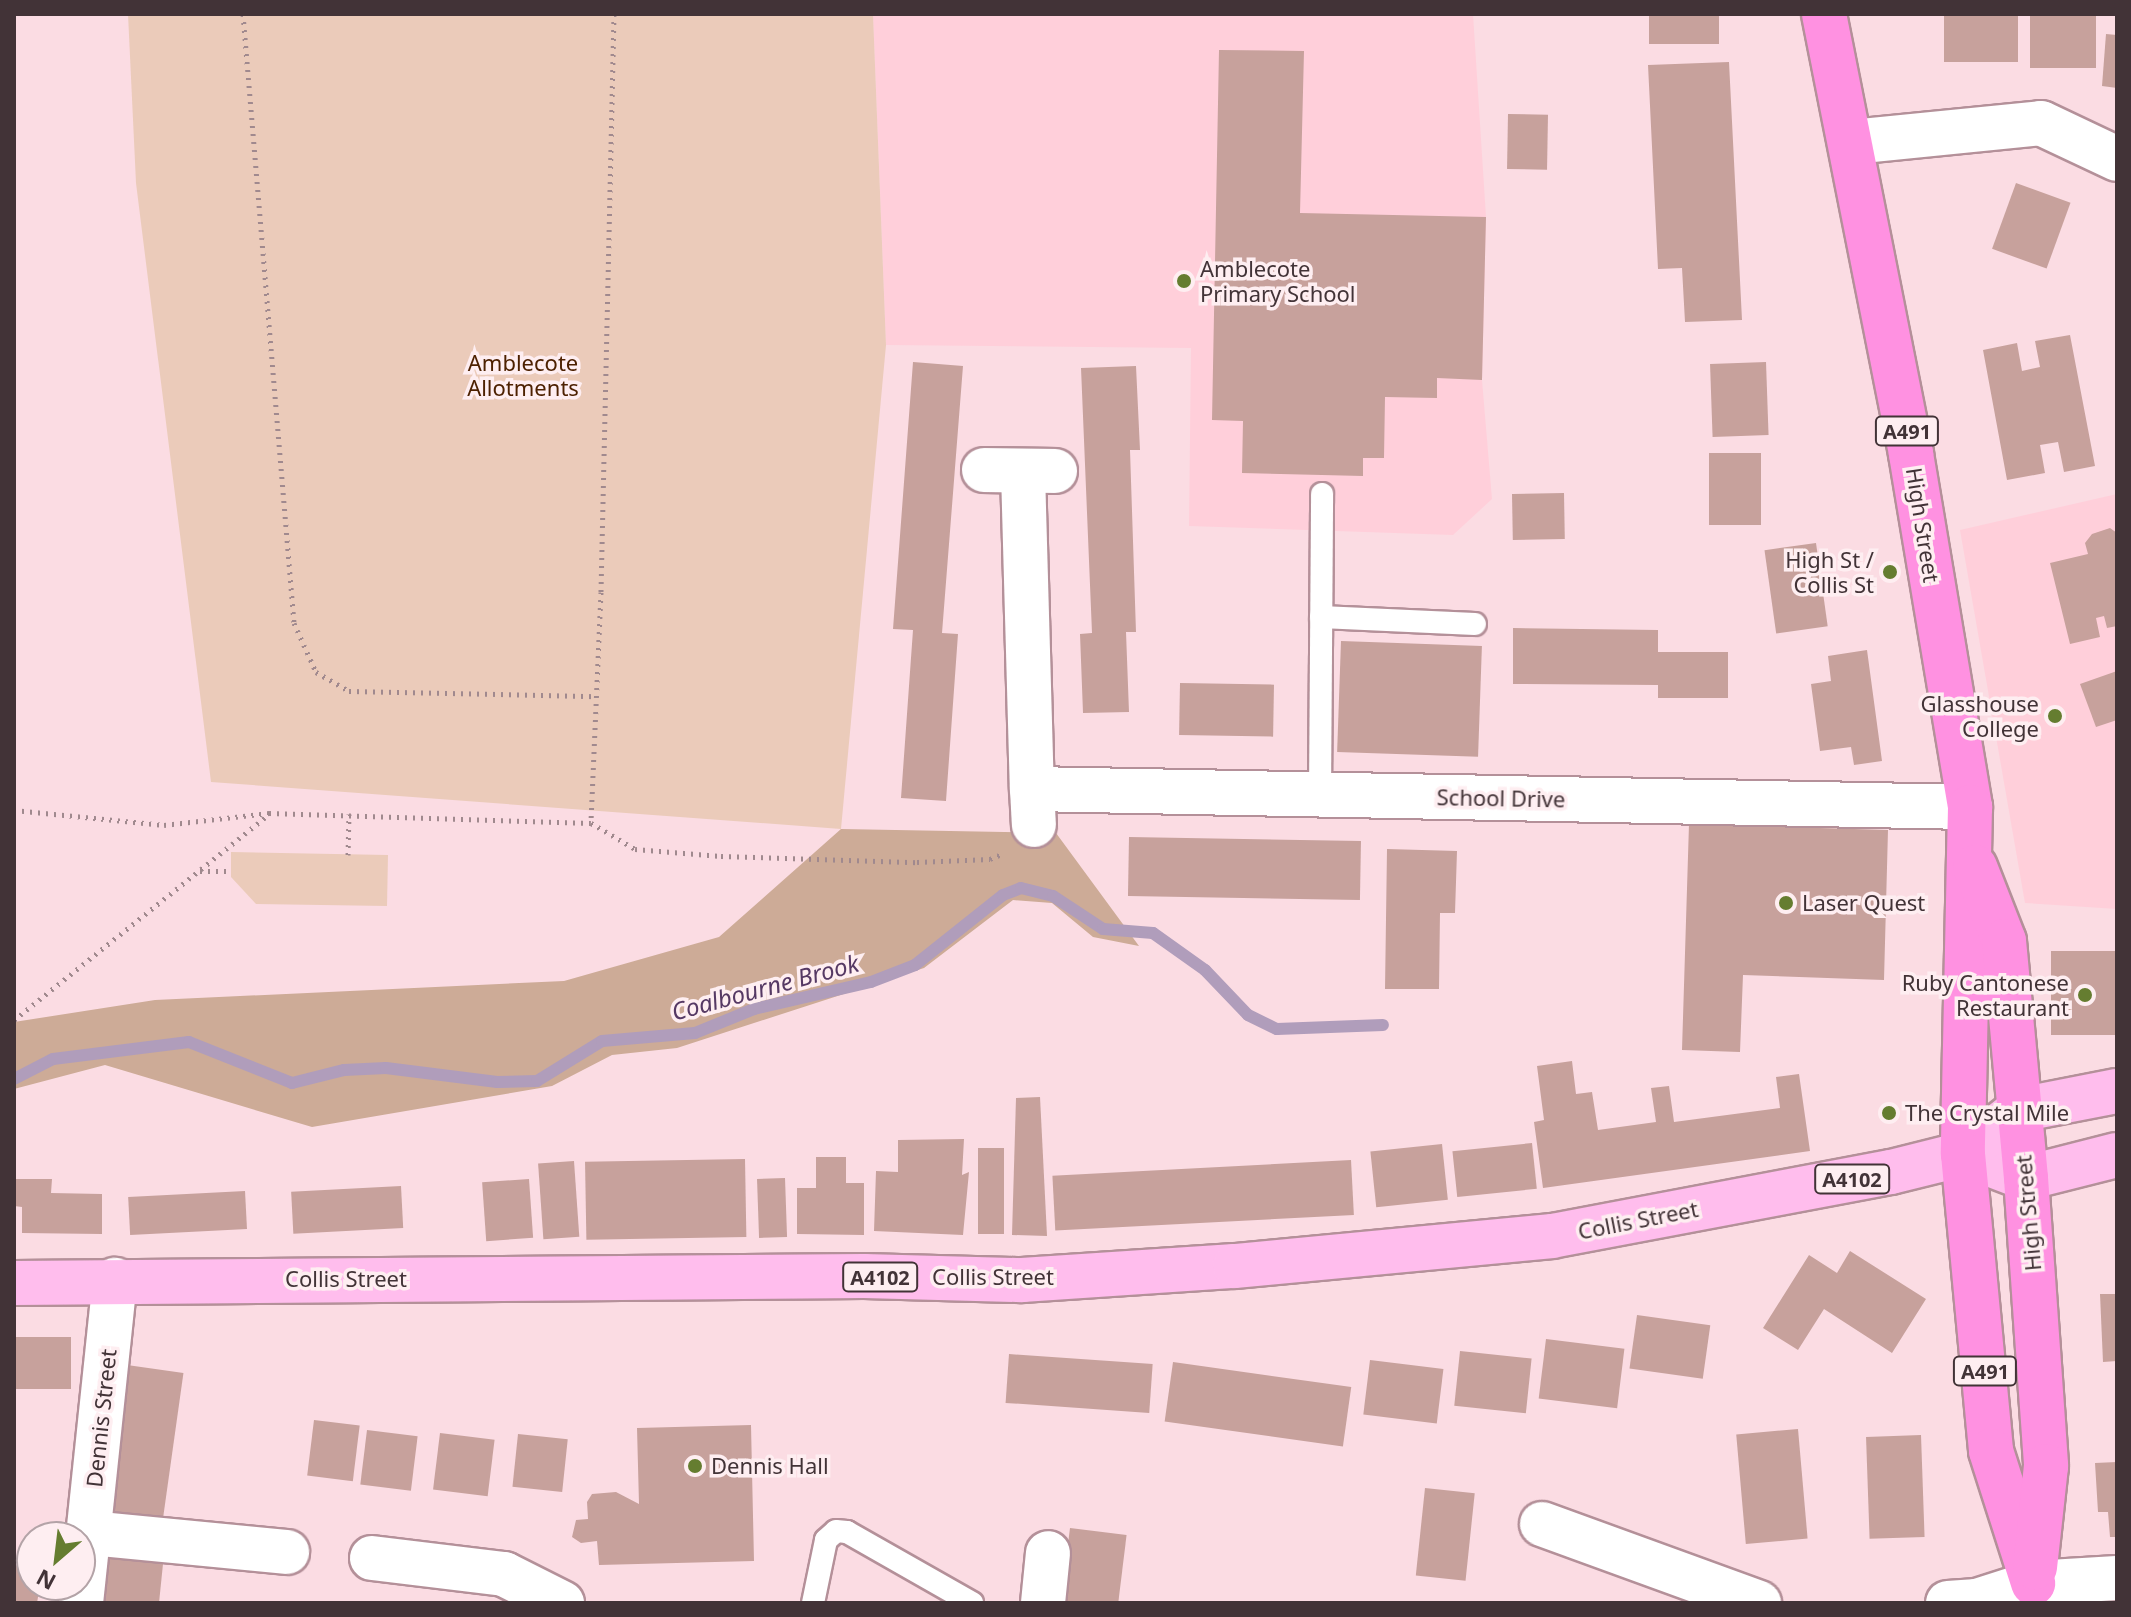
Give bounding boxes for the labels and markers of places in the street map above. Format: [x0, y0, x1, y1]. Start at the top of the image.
place label: Amblecote Primary School [1200, 255, 1356, 306]
marker: Amblecote Primary School [1175, 272, 1193, 290]
place label: High St / Collis St [1785, 546, 1874, 598]
marker: High St / Collis St [1881, 563, 1899, 581]
place label: Glasshouse College [1920, 690, 2039, 742]
marker: Glasshouse College [2046, 707, 2064, 725]
place label: Laser Quest [1802, 890, 1925, 916]
marker: Laser Quest [1777, 894, 1795, 912]
place label: Ruby Cantonese Restaurant [1902, 969, 2069, 1020]
marker: Ruby Cantonese Restaurant [2076, 986, 2094, 1004]
place label: The Crystal Mile [1905, 1100, 2069, 1126]
marker: The Crystal Mile [1880, 1104, 1898, 1122]
place label: Dennis Hall [711, 1453, 829, 1479]
marker: Dennis Hall [686, 1457, 704, 1475]

